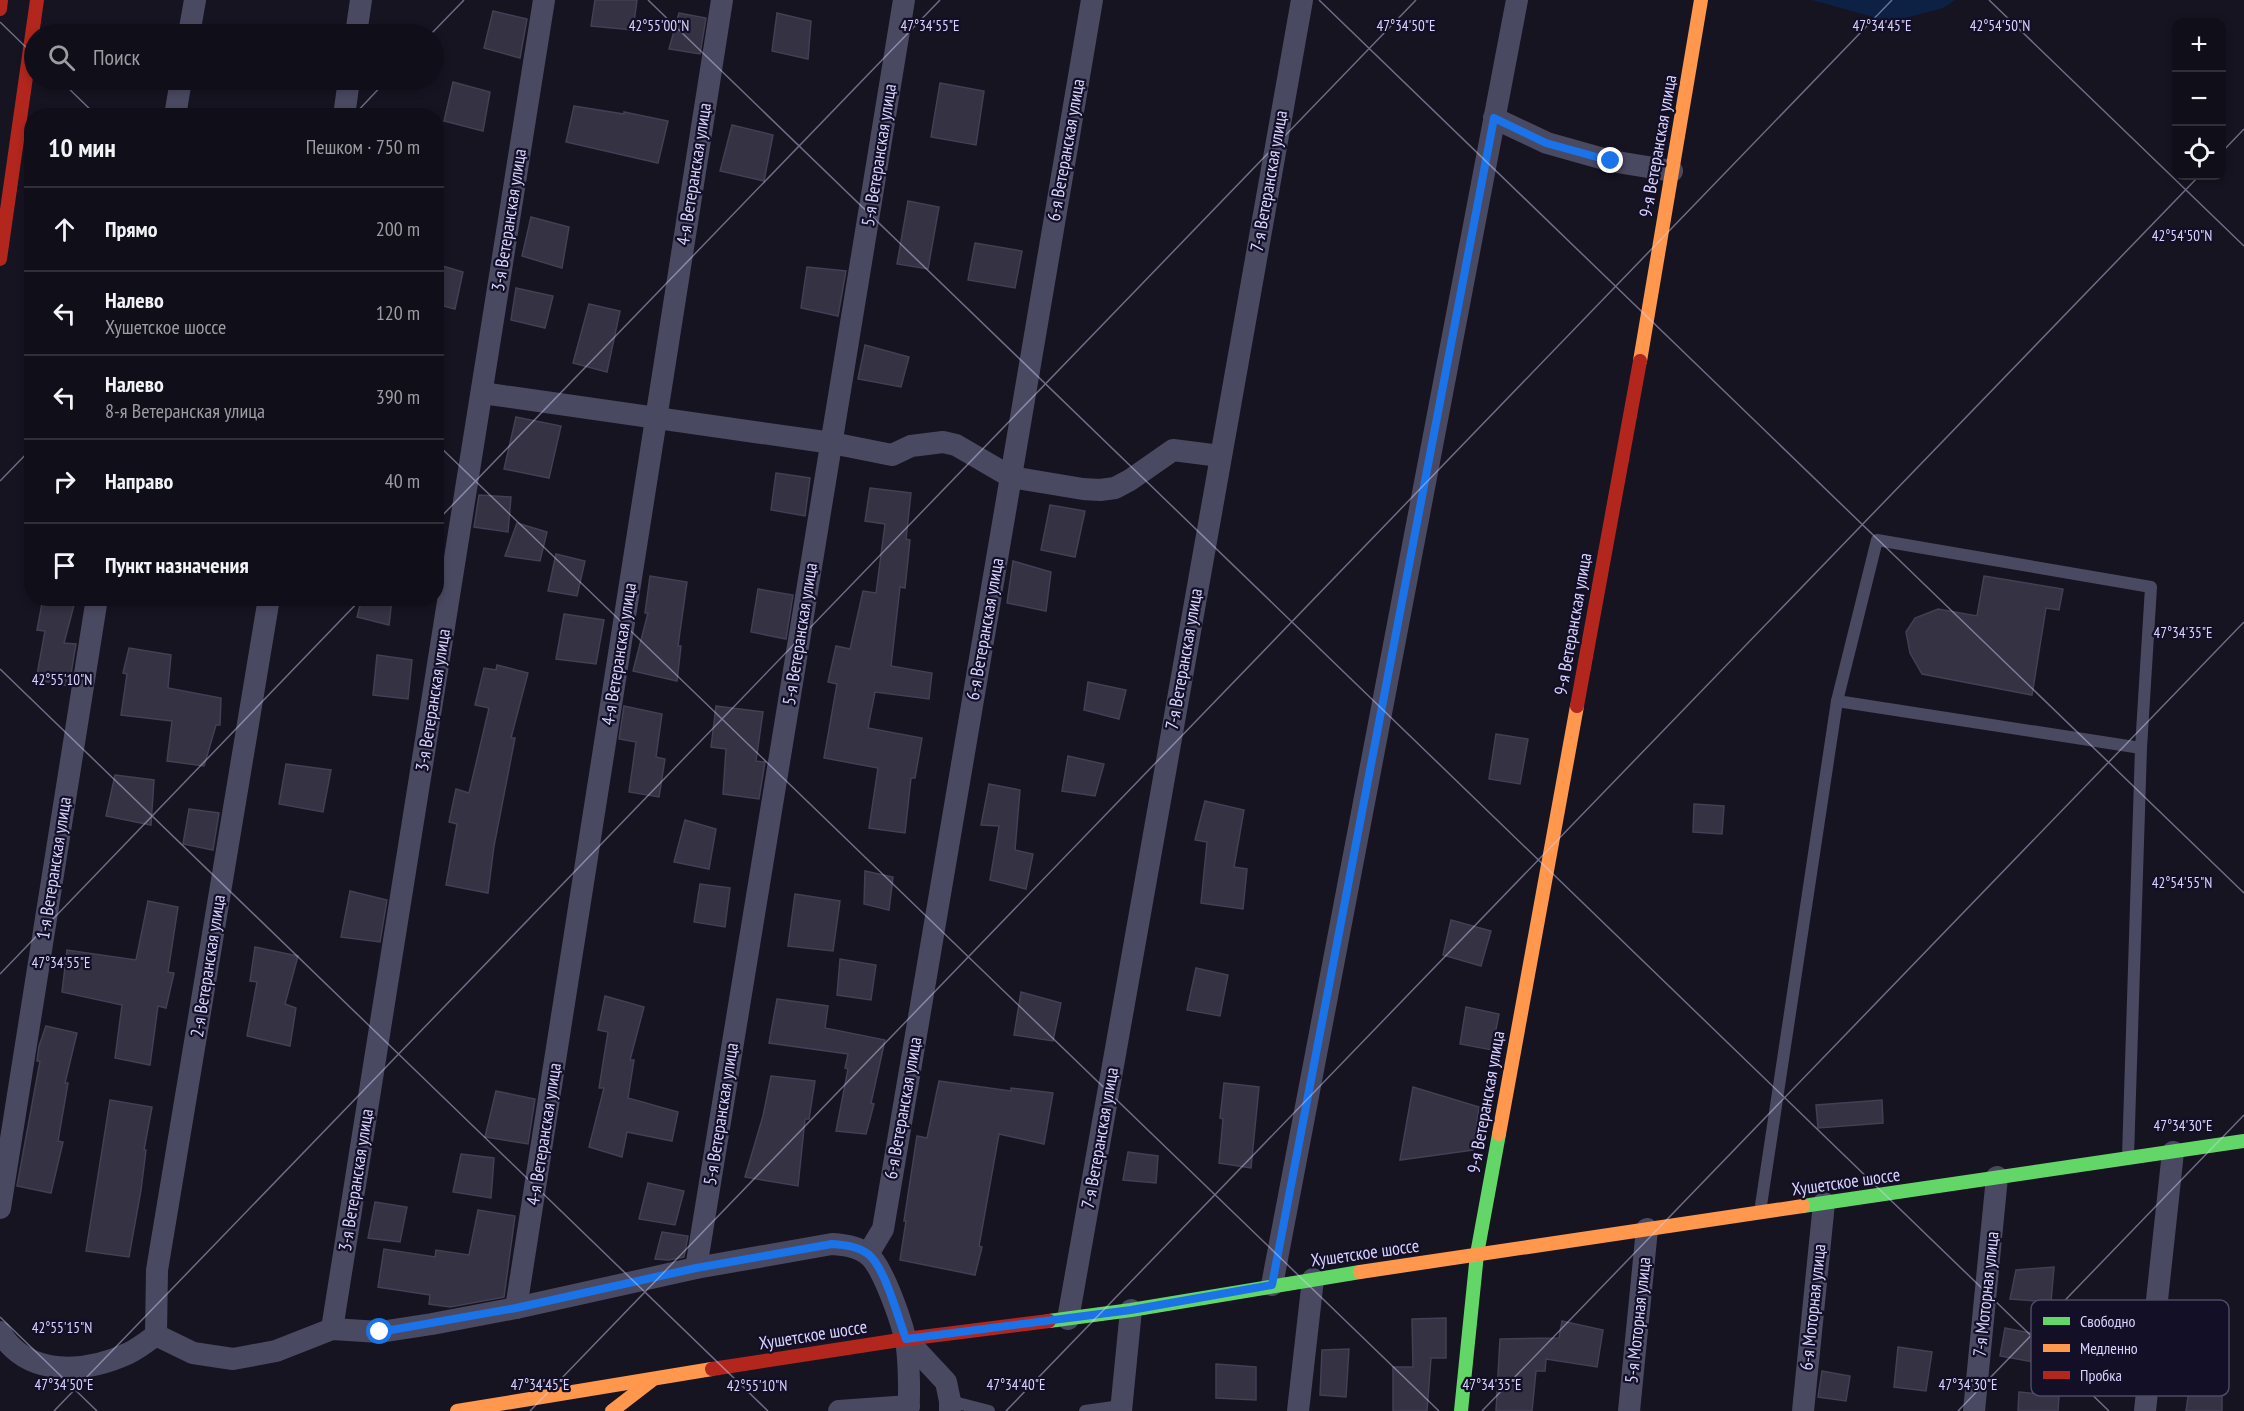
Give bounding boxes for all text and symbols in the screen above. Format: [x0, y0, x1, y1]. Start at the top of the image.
text: 42°55'00"N [629, 16, 689, 35]
text: 47°34'55"E [900, 16, 960, 35]
text: 47°34'50"E [1376, 16, 1436, 35]
text: 47°34'45"E [1852, 16, 1912, 35]
text: 42°54'50"N [1970, 16, 2030, 35]
map controls [2172, 18, 2226, 180]
button: + [2172, 18, 2226, 72]
search box [24, 24, 444, 90]
icon: search [45, 41, 78, 74]
text: Поиск [93, 43, 140, 71]
button: − [2172, 72, 2226, 126]
street label: 9-я Ветеранская улица [1634, 73, 1681, 219]
street label: 6-я Ветеранская улица [1042, 77, 1089, 223]
street label: 5-я Ветеранская улица [856, 82, 901, 228]
street label: 4-я Ветеранская улица [671, 101, 716, 247]
street label: 7-я Ветеранская улица [1245, 108, 1292, 253]
button: locate [2172, 126, 2226, 180]
text: 10 мин [48, 131, 116, 164]
text: Пешком · 750 m [306, 134, 420, 160]
street label: 3-я Ветеранская улица [486, 147, 531, 293]
route end [1597, 147, 1623, 173]
icon: ahead [48, 213, 81, 246]
text: Прямо [105, 215, 158, 243]
text: 200 m [376, 216, 420, 242]
text: 42°54'50"N [2152, 226, 2212, 245]
text: Налево [105, 286, 164, 314]
icon: left [48, 297, 81, 330]
text: 120 m [376, 300, 420, 326]
text: Хушетское шоссе [105, 314, 226, 340]
text: Налево [105, 370, 164, 398]
icon: left [48, 381, 81, 414]
text: 390 m [376, 384, 420, 410]
text: 8-я Ветеранская улица [105, 398, 265, 424]
icon: right [48, 465, 81, 498]
text: Направо [105, 467, 173, 495]
text: 40 m [385, 468, 420, 494]
icon: arrive [48, 549, 81, 582]
text: Пункт назначения [105, 551, 249, 579]
street label: 9-я Ветеранская улица [1549, 551, 1596, 697]
street label: 6-я Ветеранская улица [961, 556, 1008, 702]
street label: 5-я Ветеранская улица [777, 561, 822, 707]
street label: 4-я Ветеранская улица [596, 581, 641, 727]
street label: 7-я Ветеранская улица [1160, 586, 1207, 731]
text: 47°34'35"E [2153, 623, 2213, 642]
street label: 3-я Ветеранская улица [410, 627, 455, 773]
text: 42°55'10"N [32, 670, 92, 689]
street label: 1-я Ветеранская улица [31, 795, 76, 941]
text: 42°54'55"N [2152, 873, 2212, 892]
street label: 2-я Ветеранская улица [185, 893, 230, 1039]
text: 47°34'55"E [31, 953, 91, 972]
street label: 9-я Ветеранская улица [1462, 1029, 1509, 1175]
street label: 6-я Ветеранская улица [879, 1035, 926, 1181]
street label: 5-я Ветеранская улица [698, 1041, 743, 1187]
street label: 4-я Ветеранская улица [521, 1061, 566, 1207]
street label: 7-я Ветеранская улица [1076, 1065, 1123, 1210]
street label: 3-я Ветеранская улица [333, 1107, 378, 1253]
text: 47°34'30"E [2153, 1116, 2213, 1135]
street label: Хушетское шоссе [1790, 1163, 1902, 1200]
street label: 7-я Моторная улица [1967, 1230, 2004, 1358]
street label: Хушетское шоссе [1309, 1234, 1421, 1271]
street label: 6-я Моторная улица [1794, 1243, 1831, 1371]
street label: 5-я Моторная улица [1619, 1256, 1656, 1384]
legend [2031, 1300, 2229, 1396]
text: Свободно [2080, 1311, 2135, 1331]
street label: Хушетское шоссе [757, 1315, 869, 1354]
text: 42°55'15"N [32, 1318, 92, 1337]
route start [366, 1318, 392, 1344]
text: Медленно [2080, 1338, 2138, 1358]
text: Пробка [2080, 1365, 2122, 1385]
text: 47°34'50"E [34, 1375, 94, 1394]
text: 47°34'45"E [510, 1375, 570, 1394]
text: 47°34'40"E [986, 1375, 1046, 1394]
text: 47°34'35"E [1462, 1375, 1522, 1394]
text: 47°34'30"E [1938, 1375, 1998, 1394]
text: 42°55'10"N [727, 1376, 787, 1395]

